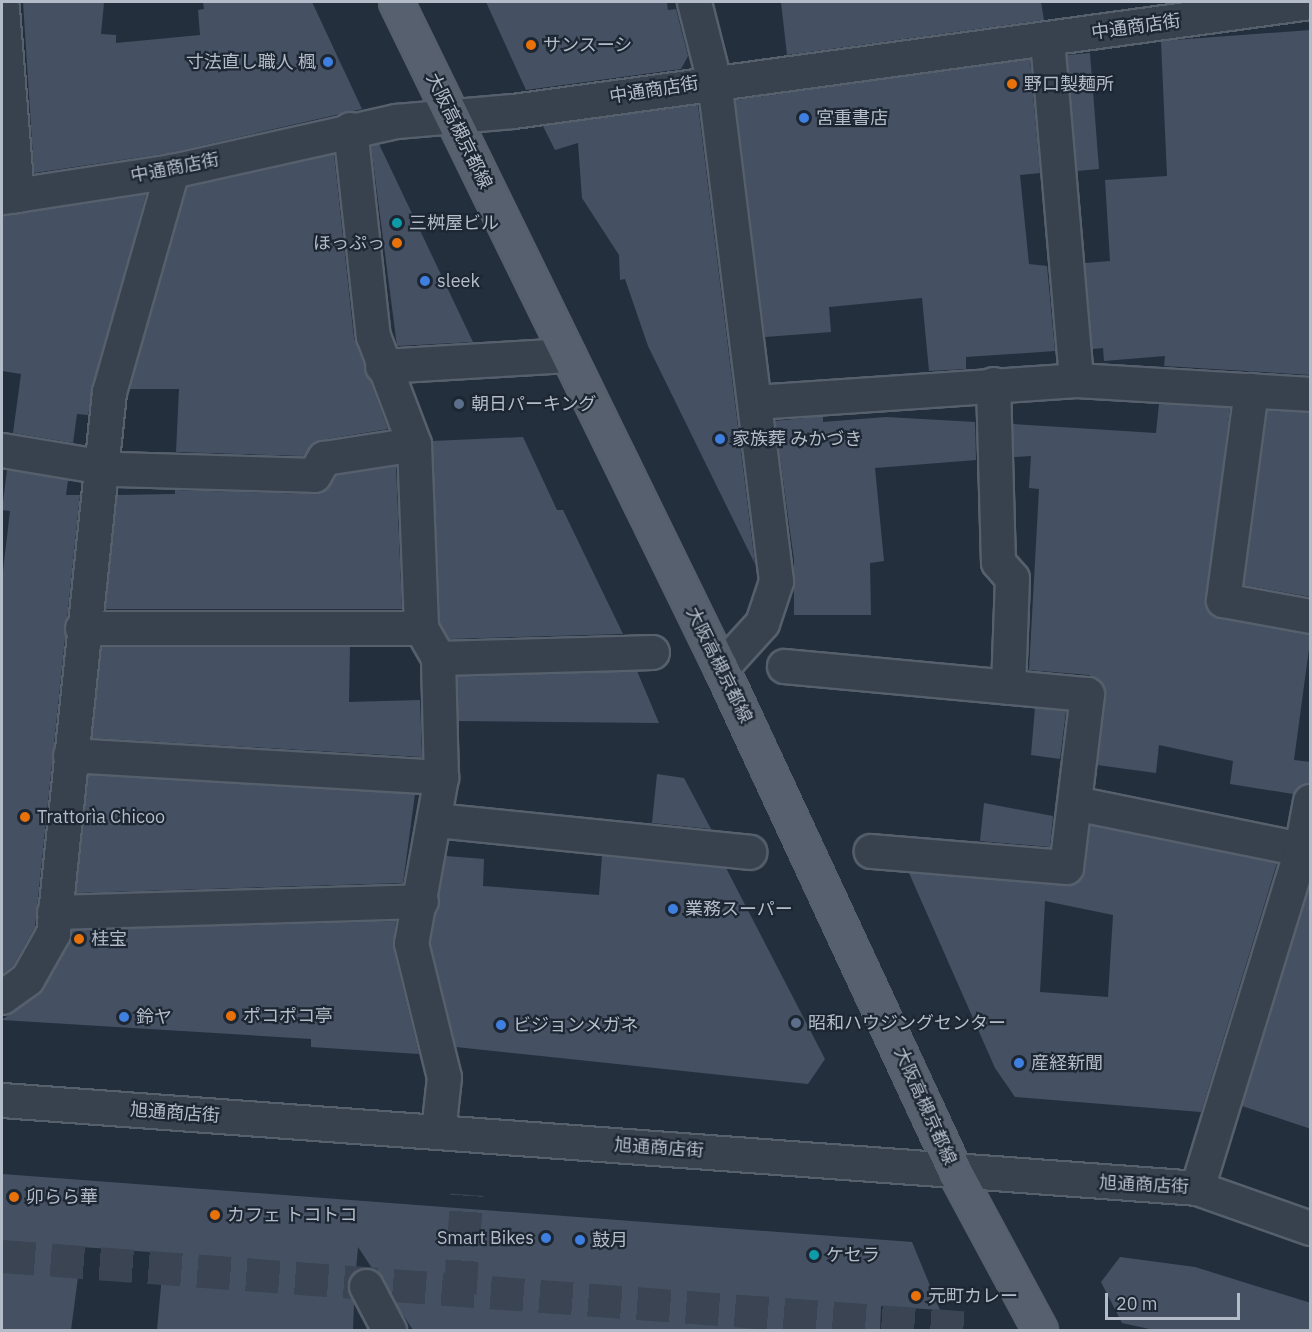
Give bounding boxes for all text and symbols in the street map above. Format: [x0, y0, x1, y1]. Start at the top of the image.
street label: 中通商店街 [1090, 10, 1182, 44]
place label: サンスーシ [543, 34, 633, 56]
marker: サンスーシ [524, 38, 538, 52]
place label: 寸法直し職人 楓 [186, 51, 316, 73]
marker: 寸法直し職人 楓 [321, 55, 335, 69]
street label: 大阪高槻京都線 [422, 70, 496, 192]
street label: 中通商店街 [608, 72, 700, 108]
place label: 野口製麺所 [1024, 73, 1114, 95]
marker: 野口製麺所 [1005, 77, 1019, 91]
place label: 宮重書店 [816, 107, 888, 129]
marker: 宮重書店 [797, 111, 811, 125]
street label: 中通商店街 [129, 149, 221, 187]
place label: 三桝屋ビル [409, 212, 499, 234]
marker: 三桝屋ビル [390, 216, 404, 230]
place label: ほっぷっ [313, 232, 385, 254]
marker: ほっぷっ [390, 236, 404, 250]
place label: sleek [437, 270, 480, 292]
marker: sleek [418, 274, 432, 288]
place label: 朝日パーキング [471, 393, 597, 415]
marker: 朝日パーキング [452, 397, 466, 411]
place label: 家族葬 みかづき [732, 428, 862, 450]
marker: 家族葬 みかづき [713, 432, 727, 446]
street label: 大阪高槻京都線 [682, 604, 756, 726]
place label: Trattorìa Chicoo [37, 806, 165, 828]
marker: Trattorìa Chicoo [18, 810, 32, 824]
place label: 業務スーパー [685, 898, 793, 920]
marker: 業務スーパー [666, 902, 680, 916]
place label: 桂宝 [91, 928, 127, 950]
marker: 桂宝 [72, 932, 86, 946]
place label: ポコポコ亭 [243, 1005, 333, 1027]
place label: 鈴ヤ [136, 1006, 172, 1028]
marker: ポコポコ亭 [224, 1009, 238, 1023]
marker: 鈴ヤ [117, 1010, 131, 1024]
place label: 昭和ハウジングセンター [808, 1012, 1006, 1034]
place label: ビジョンメガネ [513, 1014, 639, 1036]
marker: 昭和ハウジングセンター [789, 1016, 803, 1030]
marker: ビジョンメガネ [494, 1018, 508, 1032]
street label: 大阪高槻京都線 [890, 1044, 960, 1168]
place label: 産経新聞 [1031, 1052, 1103, 1074]
marker: 産経新聞 [1012, 1056, 1026, 1070]
street label: 旭通商店街 [129, 1099, 221, 1127]
street label: 旭通商店街 [613, 1134, 705, 1162]
street label: 旭通商店街 [1098, 1172, 1190, 1198]
place label: 卯らら華 [26, 1186, 98, 1208]
marker: 卯らら華 [7, 1190, 21, 1204]
place label: カフェ トコトコ [227, 1204, 357, 1226]
marker: カフェ トコトコ [208, 1208, 222, 1222]
place label: Smart Bikes [437, 1227, 534, 1249]
place label: 鼓月 [592, 1229, 628, 1251]
marker: Smart Bikes [539, 1231, 553, 1245]
marker: 鼓月 [573, 1233, 587, 1247]
place label: ケセラ [826, 1244, 880, 1266]
marker: ケセラ [807, 1248, 821, 1262]
scale bar [1108, 1281, 1243, 1319]
place label: 元町カレー [928, 1285, 1018, 1307]
marker: 元町カレー [909, 1289, 923, 1303]
text: 20 m [1116, 1292, 1158, 1315]

